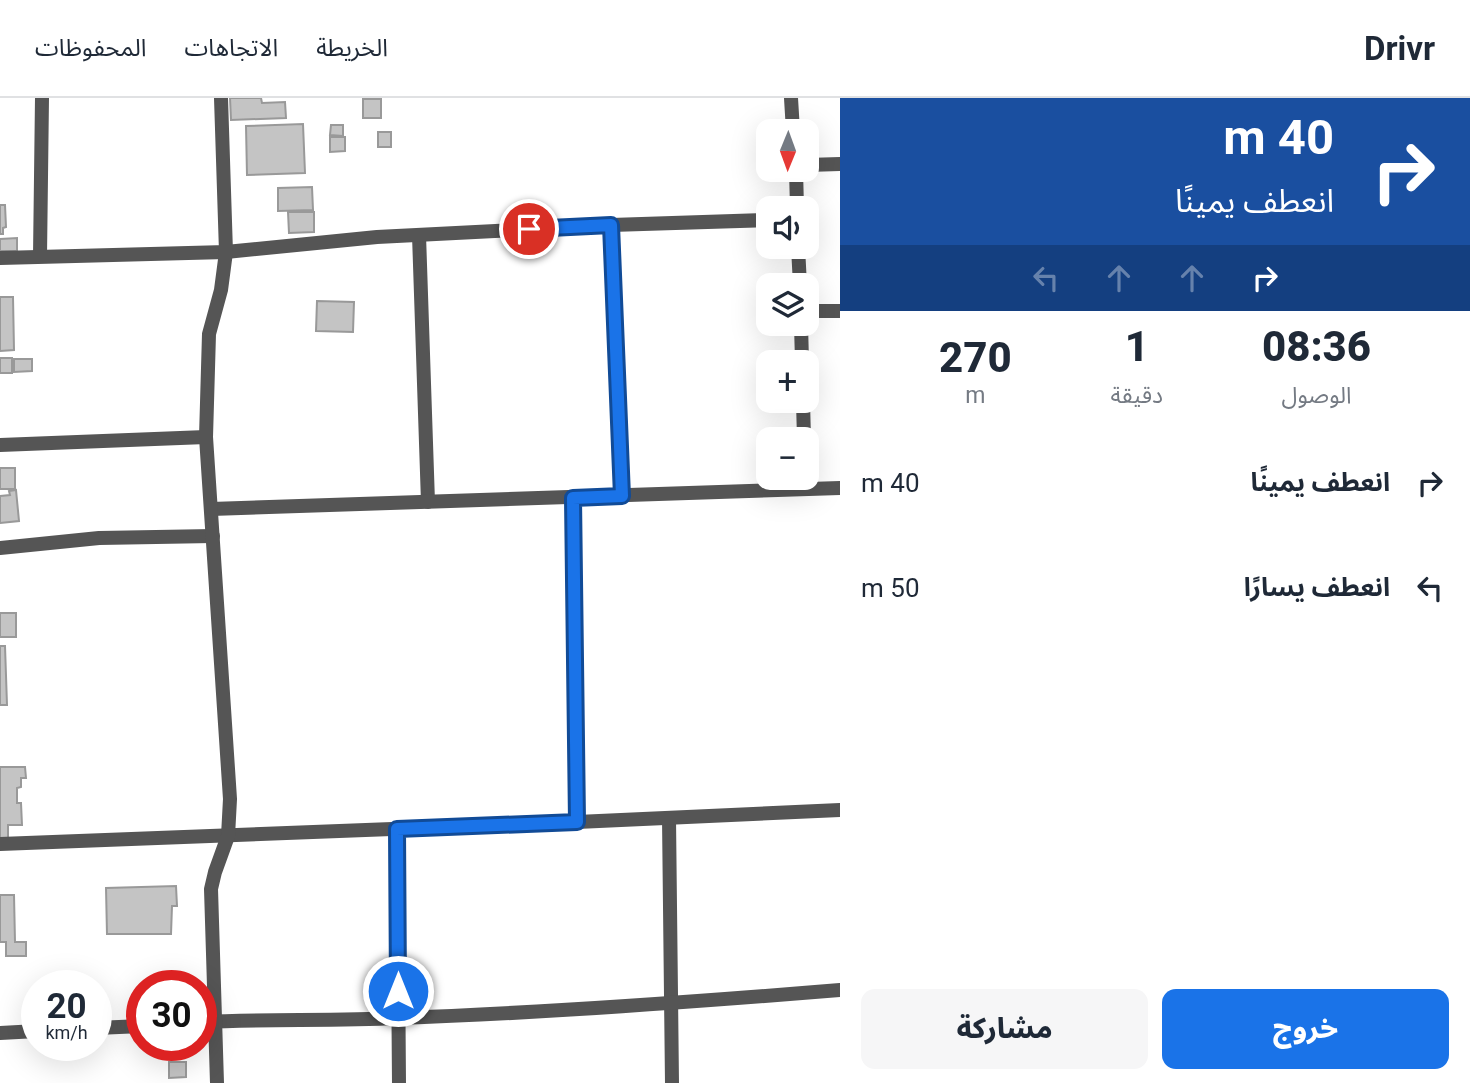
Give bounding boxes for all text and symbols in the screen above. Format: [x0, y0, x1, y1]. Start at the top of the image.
text: Drivr [1364, 29, 1435, 68]
text: المحفوظات [35, 34, 146, 62]
text: الاتجاهات [184, 34, 278, 62]
text: الخريطة [316, 34, 388, 62]
text: 40 m [1223, 109, 1334, 166]
north arrow [756, 119, 819, 182]
map controls [756, 119, 819, 490]
icon: right [1358, 126, 1449, 217]
text: انعطف يمينًا [1175, 182, 1334, 220]
button: sound [756, 196, 819, 259]
pin [499, 199, 559, 259]
icon: arrive [510, 210, 548, 248]
icon: left [1027, 259, 1065, 297]
icon: ahead [1100, 259, 1138, 297]
icon: ahead [1173, 259, 1211, 297]
icon: right [1246, 259, 1284, 297]
button: layers [756, 273, 819, 336]
text: 1 [1125, 322, 1149, 371]
text: 08:36 [1262, 322, 1371, 371]
text: 270 [939, 333, 1012, 382]
button: + [756, 350, 819, 413]
text: m [965, 382, 985, 409]
text: دقيقة [1111, 382, 1163, 409]
text: الوصول [1282, 382, 1351, 409]
button: − [756, 427, 819, 490]
icon: right [1411, 464, 1449, 502]
text: انعطف يمينًا [1251, 467, 1390, 497]
text: 40 m [861, 468, 920, 498]
icon: left [1411, 569, 1449, 607]
text: انعطف يسارًا [1244, 572, 1390, 602]
text: 50 m [861, 573, 920, 603]
position arrow [361, 954, 435, 1028]
speed limit sign: 30 [126, 970, 217, 1061]
text: 20 [46, 986, 87, 1027]
button: مشاركة [861, 989, 1148, 1069]
button: خروج [1162, 989, 1449, 1069]
text: km/h [45, 1022, 88, 1043]

